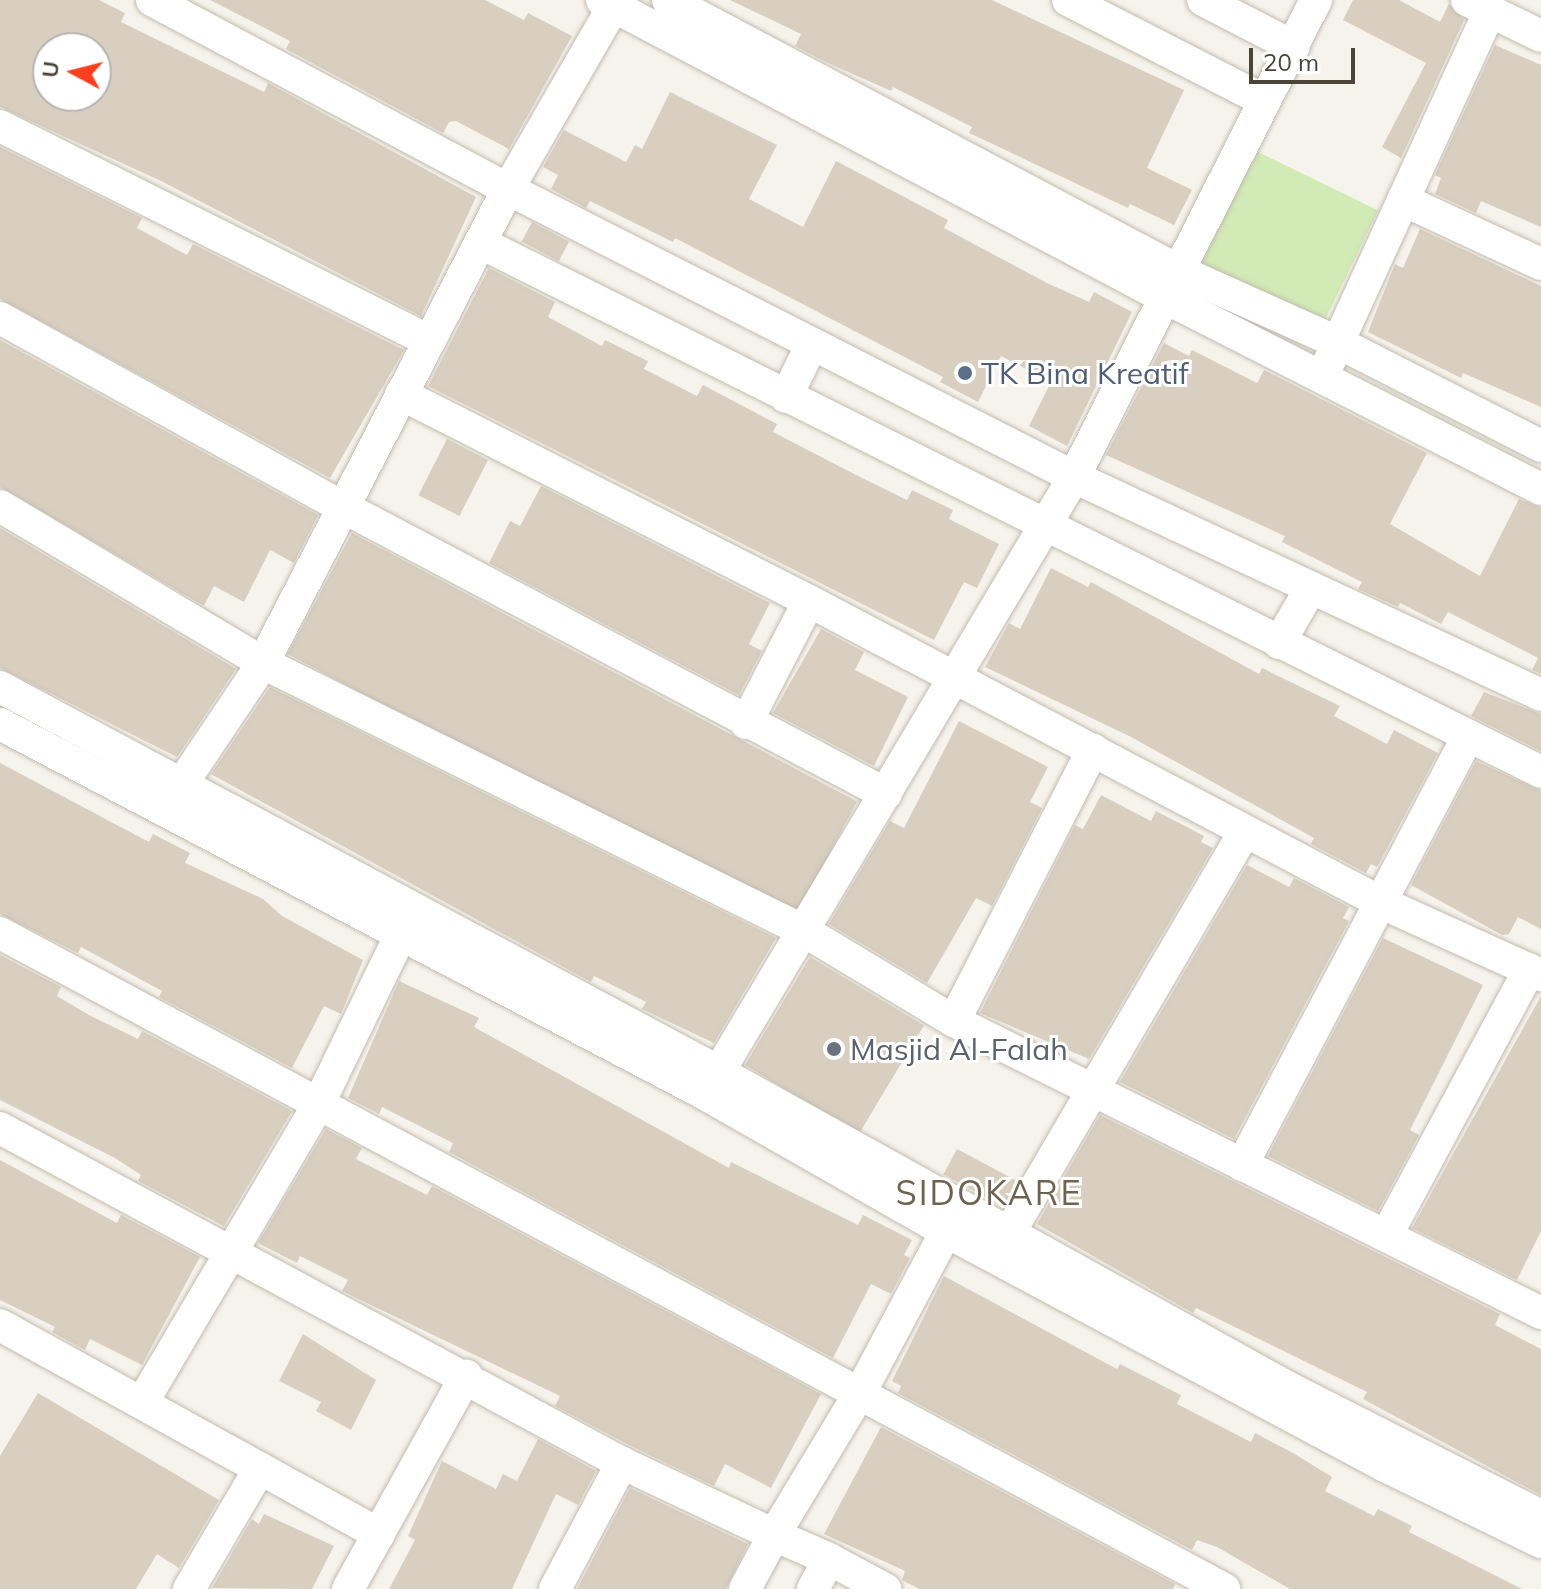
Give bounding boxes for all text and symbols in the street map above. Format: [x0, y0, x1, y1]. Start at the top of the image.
north arrow [32, 32, 112, 112]
scale bar [1253, 32, 1359, 82]
text: 20 m [1263, 47, 1319, 77]
text: U [35, 60, 65, 79]
place label: TK Bina Kreatif [981, 355, 1189, 391]
marker: TK Bina Kreatif [956, 364, 974, 382]
place label: Masjid Al-Falah [850, 1031, 1068, 1067]
marker: Masjid Al-Falah [825, 1040, 843, 1058]
district label: SIDOKARE [896, 1173, 1082, 1213]

